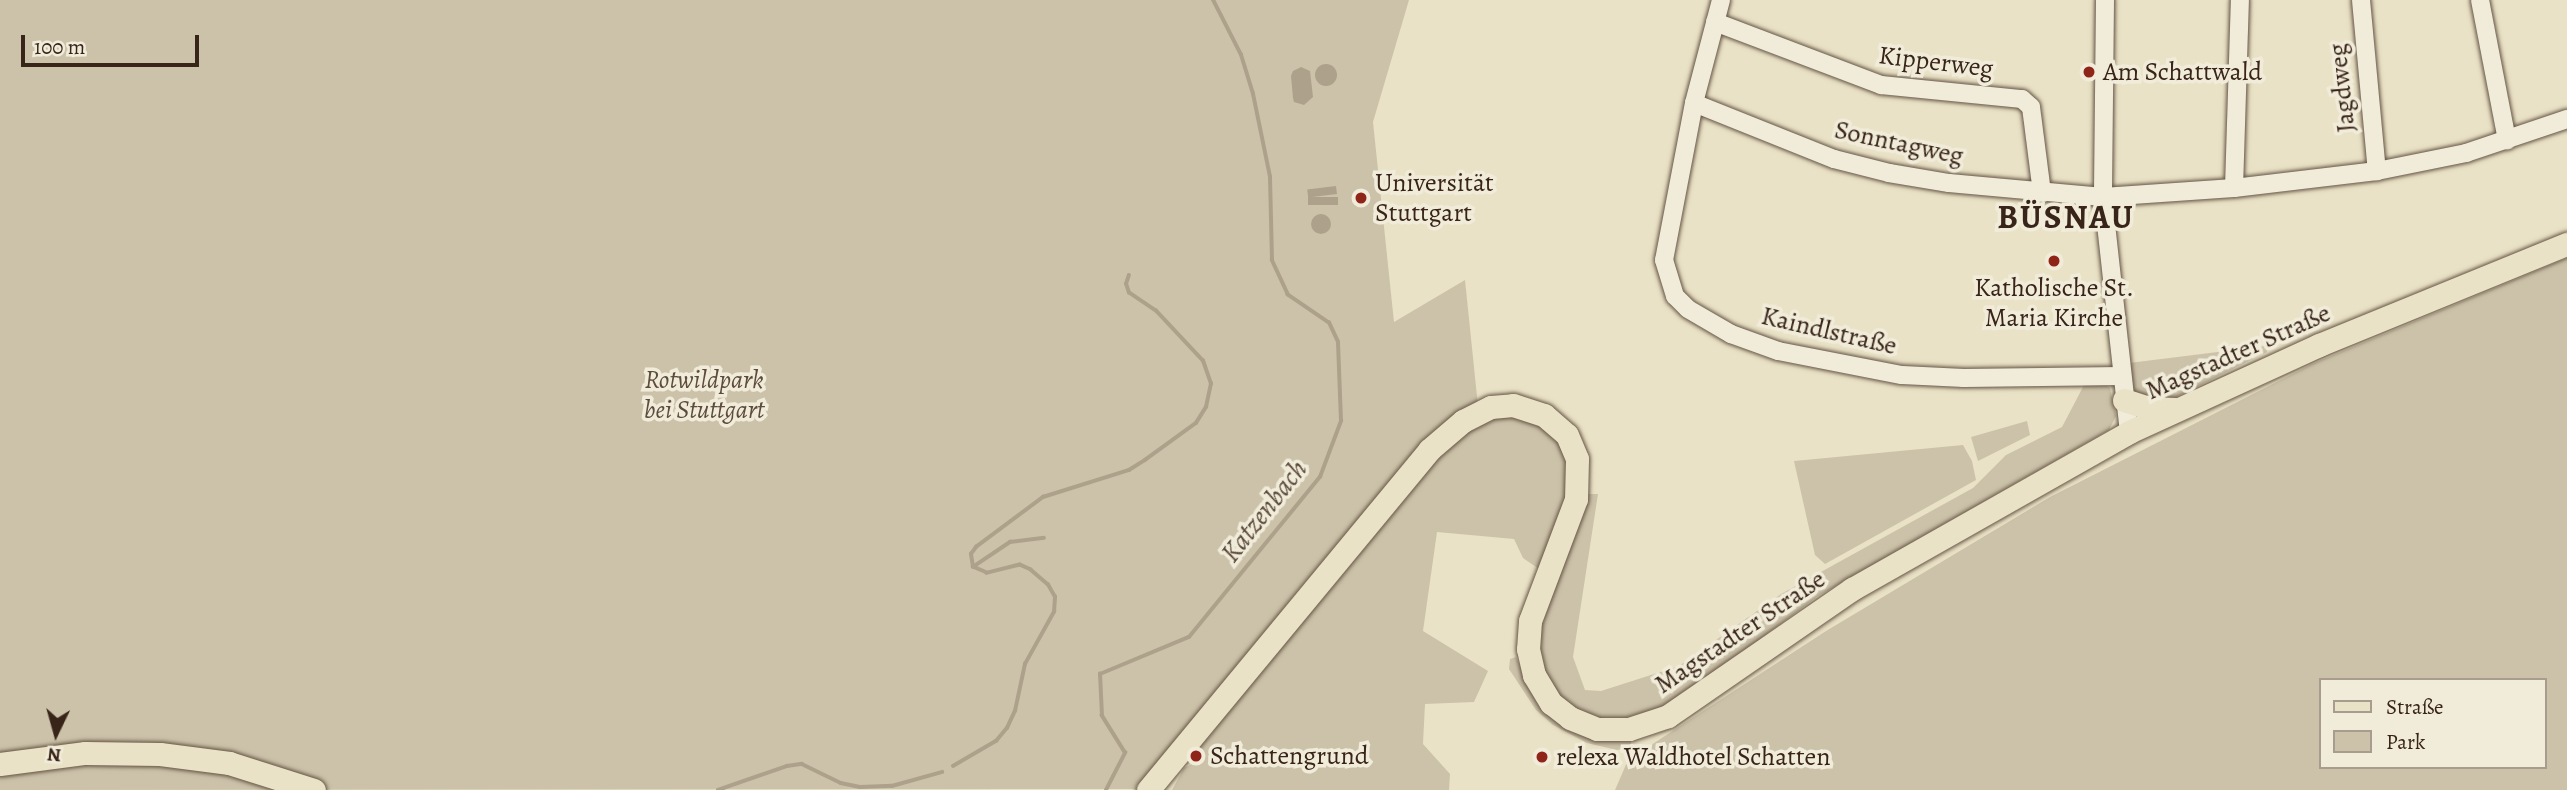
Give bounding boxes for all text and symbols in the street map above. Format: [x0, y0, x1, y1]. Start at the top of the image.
scale bar [24, 21, 203, 65]
text: 100 m [34, 33, 85, 61]
street label: Kipperweg [1877, 39, 1995, 85]
street label: Jagdweg [2322, 42, 2362, 134]
place label: Am Schattwald [2103, 56, 2262, 88]
marker: Am Schattwald [2081, 64, 2097, 80]
street label: Sonntagweg [1832, 114, 1966, 172]
place label: Universität Stuttgart [1375, 167, 1494, 228]
marker: Universität Stuttgart [1353, 190, 1369, 206]
district label: BÜSNAU [1998, 197, 2134, 237]
marker: Katholische St. Maria Kirche [2046, 253, 2062, 269]
place label: Katholische St. Maria Kirche [1974, 272, 2134, 334]
street label: Magstadter Straße [2141, 297, 2335, 407]
street label: Kaindlstraße [1758, 300, 1900, 362]
park label: Rotwildpark bei Stuttgart [644, 364, 764, 426]
water label: Katzenbach [1214, 453, 1314, 569]
street label: Magstadter Straße [1649, 564, 1831, 700]
legend [2318, 678, 2546, 769]
text: Straße [2386, 693, 2444, 721]
north arrow [21, 699, 91, 769]
text: Park [2386, 728, 2425, 756]
place label: Schattengrund [1210, 740, 1369, 772]
text: N [46, 741, 62, 768]
place label: relexa Waldhotel Schatten [1556, 741, 1830, 773]
marker: Schattengrund [1188, 748, 1204, 764]
marker: relexa Waldhotel Schatten [1534, 749, 1550, 765]

